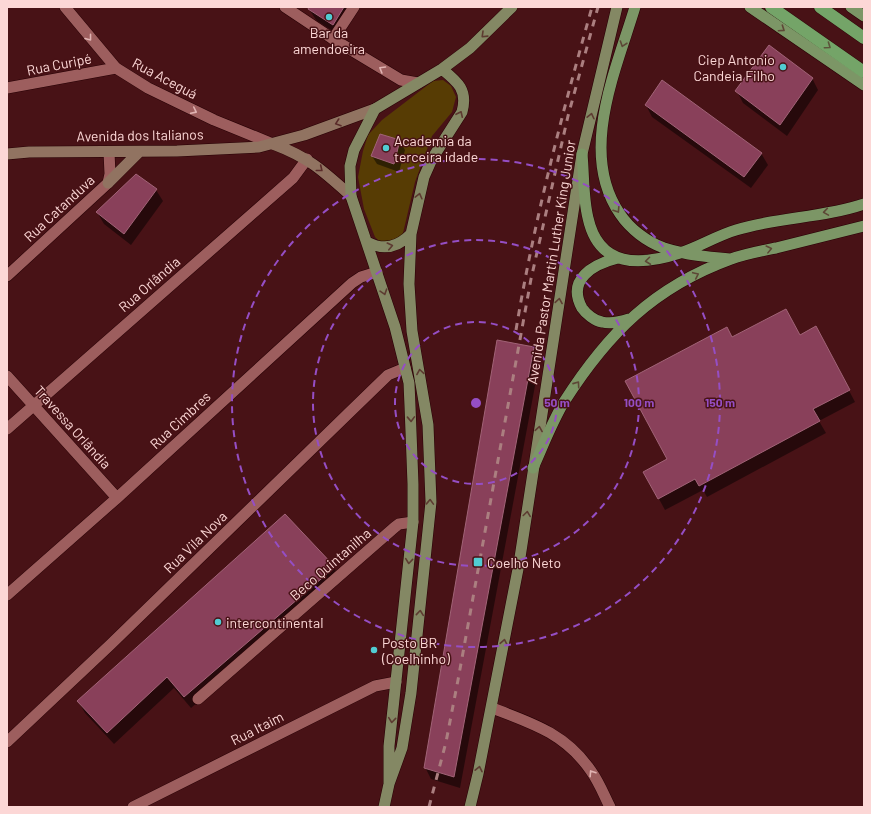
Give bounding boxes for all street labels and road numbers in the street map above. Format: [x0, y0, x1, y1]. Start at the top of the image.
street label: Rua Curipé [25, 49, 93, 79]
street label: Rua Aceguá [130, 54, 200, 102]
street label: Avenida dos Italianos [76, 125, 204, 145]
street label: Avenida Pastor Martin Luther King Junior [523, 138, 579, 386]
street label: Rua Catanduva [20, 171, 98, 245]
street label: Rua Orlândia [115, 253, 183, 315]
street label: Travessa Orlândia [31, 382, 115, 472]
street label: Rua Cimbres [146, 388, 214, 452]
street label: Rua Vila Nova [160, 508, 230, 576]
street label: Beco Quintanilha [286, 524, 374, 604]
street label: Rua Itaim [228, 707, 286, 749]

